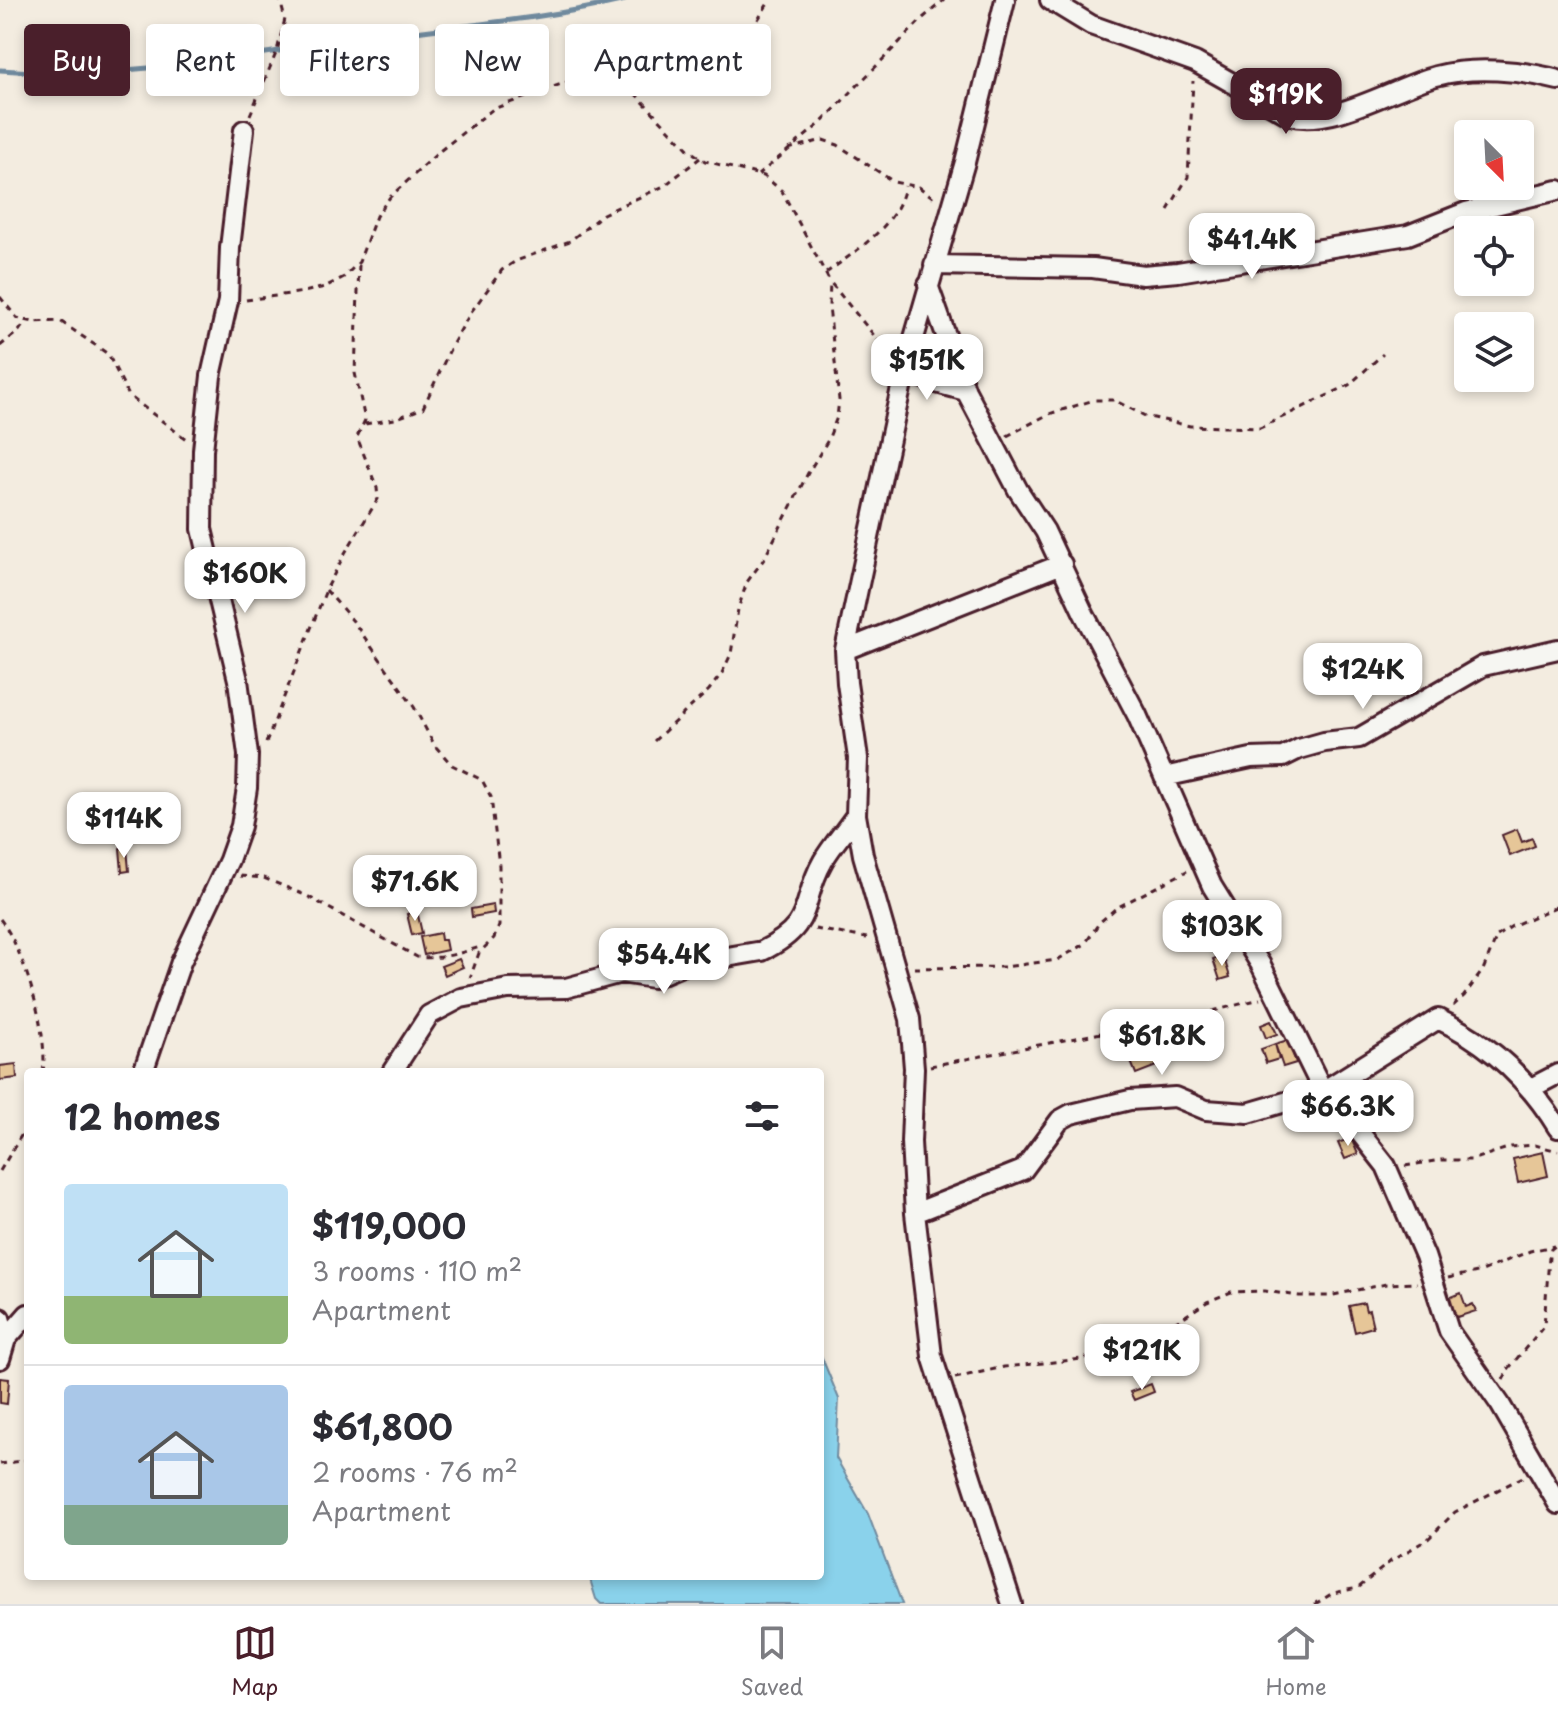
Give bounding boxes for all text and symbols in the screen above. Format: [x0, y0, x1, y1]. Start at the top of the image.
chip: Buy [24, 24, 130, 96]
chip: Rent [146, 24, 264, 96]
chip: Filters [280, 24, 419, 96]
chip: New [435, 24, 549, 96]
chip: Apartment [565, 24, 771, 96]
pin: $119K [1230, 68, 1342, 136]
text: $119K [1249, 74, 1323, 113]
north arrow [1454, 120, 1534, 200]
map controls [1454, 120, 1534, 392]
pin: $41.4K [1187, 213, 1317, 281]
button: locate [1454, 216, 1534, 296]
text: $41.4K [1207, 219, 1297, 258]
button: layers [1454, 312, 1534, 392]
pin: $151K [871, 334, 983, 402]
text: $151K [889, 340, 965, 379]
pin: $160K [189, 547, 301, 615]
text: $160K [202, 553, 288, 592]
pin: $124K [1307, 643, 1419, 711]
text: $124K [1321, 649, 1405, 688]
pin: $114K [68, 792, 180, 860]
text: $114K [85, 798, 163, 837]
pin: $71.6K [350, 855, 480, 923]
text: $71.6K [371, 861, 459, 900]
pin: $103K [1166, 900, 1278, 968]
text: $103K [1181, 906, 1263, 945]
pin: $54.4K [599, 928, 729, 996]
text: $54.4K [617, 934, 711, 973]
pin: $61.8K [1097, 1009, 1227, 1077]
text: $61.8K [1118, 1015, 1206, 1054]
pin: $66.3K [1283, 1080, 1413, 1148]
text: $66.3K [1301, 1086, 1395, 1125]
text: 12 homes [64, 1090, 220, 1142]
icon: filters [740, 1094, 784, 1138]
text: $119,000 [312, 1199, 466, 1251]
icon: home [128, 1216, 224, 1312]
text: 3 rooms · 110 m² [312, 1251, 522, 1290]
text: Apartment [312, 1290, 451, 1329]
pin: $121K [1086, 1324, 1198, 1392]
text: $121K [1103, 1330, 1181, 1369]
text: $61,800 [312, 1400, 453, 1452]
icon: home [128, 1417, 224, 1513]
text: 2 rooms · 76 m² [312, 1452, 518, 1491]
text: Apartment [312, 1491, 451, 1530]
tab: Map [231, 1621, 278, 1702]
tab: Saved [741, 1621, 803, 1702]
tab: Home [1266, 1621, 1327, 1702]

